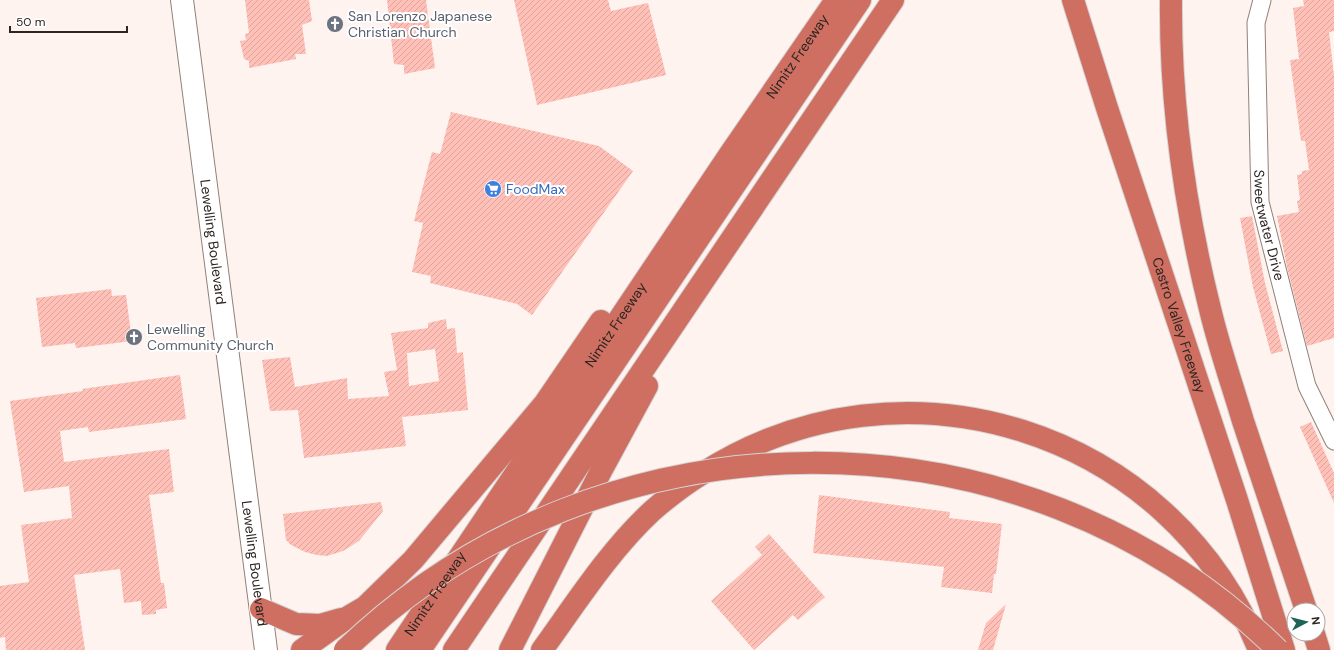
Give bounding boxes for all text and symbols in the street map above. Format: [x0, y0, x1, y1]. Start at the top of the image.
place label: San Lorenzo Japanese Christian Church [348, 7, 492, 41]
scale bar [10, 8, 127, 34]
street label: Nimitz Freeway [762, 11, 833, 102]
text: 50 m [16, 14, 45, 30]
church icon: San Lorenzo Japanese Christian Church [325, 14, 345, 34]
street label: Sweetwater Drive [1250, 170, 1289, 282]
street label: Lewelling Boulevard [196, 178, 230, 306]
supermarket icon: FoodMax [483, 179, 503, 199]
place label: FoodMax [506, 180, 565, 198]
street label: Castro Valley Freeway [1148, 255, 1210, 396]
street label: Nimitz Freeway [581, 279, 650, 370]
place label: Lewelling Community Church [147, 320, 274, 354]
church icon: Lewelling Community Church [124, 327, 144, 347]
street label: Lewelling Boulevard [238, 500, 272, 627]
street label: Nimitz Freeway [400, 548, 470, 639]
north arrow [1286, 602, 1326, 642]
text: N [1308, 616, 1323, 626]

